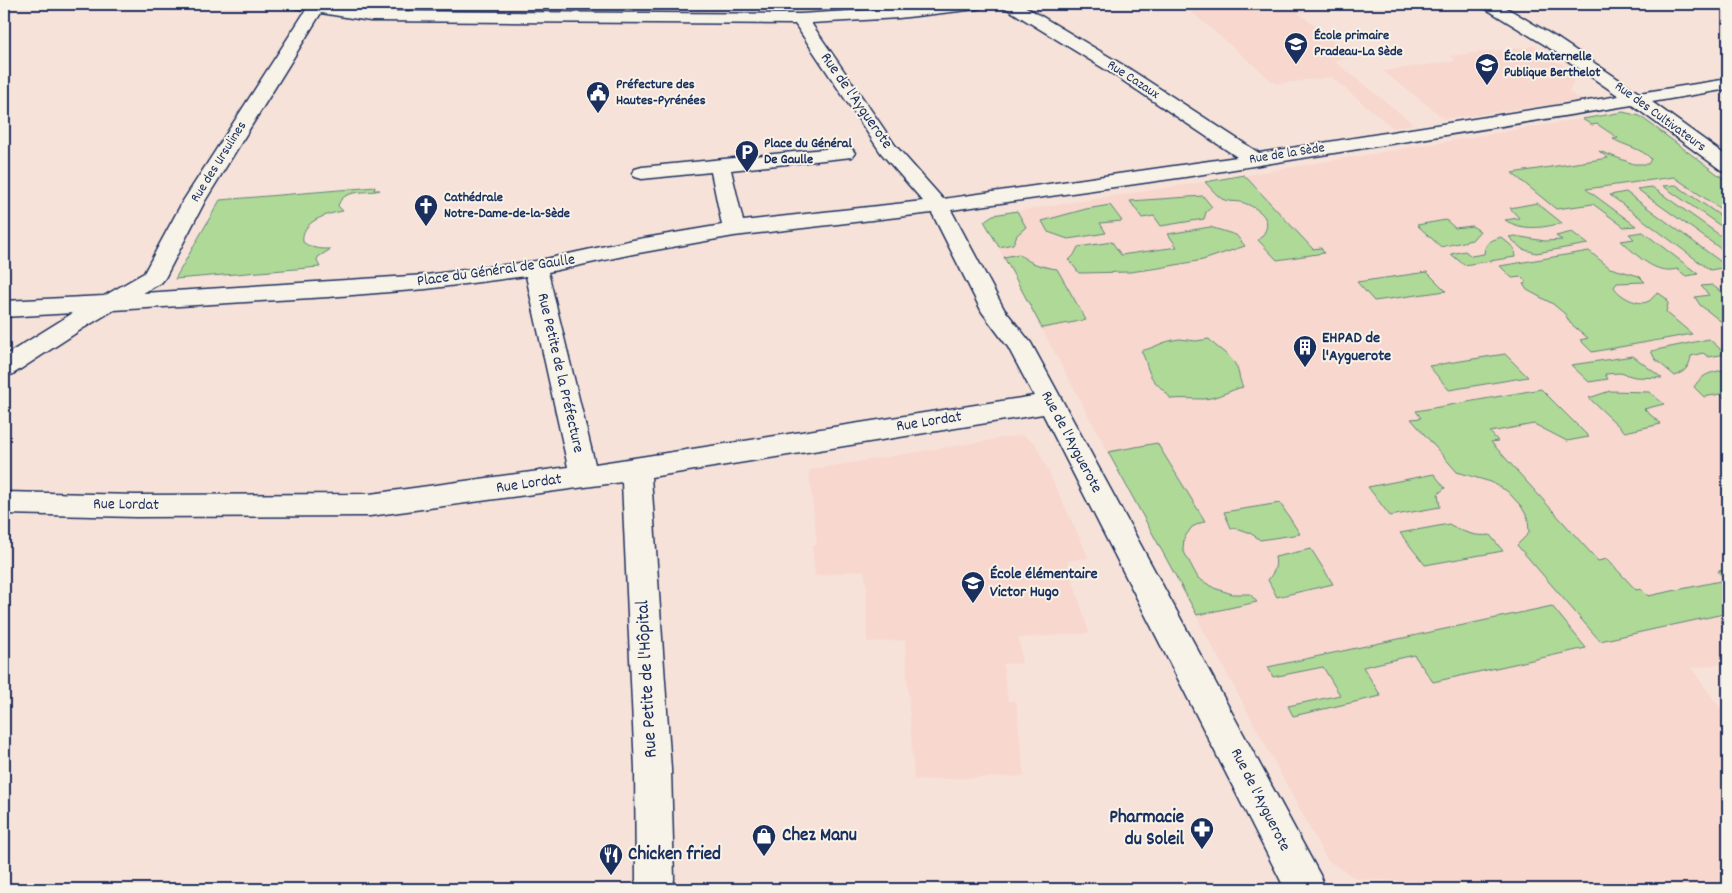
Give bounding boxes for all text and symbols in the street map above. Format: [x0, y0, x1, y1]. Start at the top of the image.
place label: École primaire Pradeau-La Sède [1314, 26, 1403, 62]
school or university icon: École primaire Pradeau-La Sède [1283, 31, 1309, 65]
place label: École Maternelle Publique Berthelot [1504, 47, 1601, 83]
street label: Rue de l'Ayguerote [814, 48, 898, 154]
school or university icon: École Maternelle Publique Berthelot [1474, 52, 1500, 86]
street label: Rue Cazaux [1103, 56, 1163, 104]
place label: Préfecture des Hautes-Pyrénées [616, 75, 706, 111]
street label: Rue des Cultivateurs [1610, 77, 1710, 157]
public building icon: Préfecture des Hautes-Pyrénées [585, 80, 611, 114]
street label: Rue des Ursulines [186, 117, 252, 206]
place label: Place du Général De Gaulle [764, 134, 852, 170]
street label: Rue de la Sède [1248, 138, 1326, 170]
parking icon: Place du Général De Gaulle [734, 139, 760, 173]
place label: Cathédrale Notre-Dame-de-la-Sède [444, 188, 570, 224]
church icon: Cathédrale Notre-Dame-de-la-Sède [413, 193, 439, 227]
street label: Place du Général de Gaulle [416, 249, 576, 293]
street label: Rue Petite de la Préfecture [530, 291, 590, 455]
place label: EHPAD de l'Ayguerote [1322, 327, 1391, 368]
building icon: EHPAD de l'Ayguerote [1292, 334, 1318, 368]
street label: Rue de l'Ayguerote [1034, 387, 1108, 497]
street label: Rue Lordat [895, 405, 963, 439]
street label: Rue Lordat [495, 468, 563, 500]
street label: Rue Lordat [93, 493, 159, 517]
place label: École élémentaire Victor Hugo [990, 563, 1098, 604]
school or university icon: École élémentaire Victor Hugo [960, 570, 986, 604]
street label: Rue Petite de l'Hôpital [630, 599, 666, 759]
street label: Rue de l'Ayguerote [1224, 745, 1296, 855]
place label: Pharmacie du Soleil [1109, 805, 1184, 854]
pharmacy icon: Pharmacie du Soleil [1189, 816, 1215, 850]
shop icon: Chez Manu [751, 823, 777, 857]
place label: Chez Manu [782, 823, 857, 850]
restaurant icon: Chicken fried [598, 842, 624, 876]
place label: Chicken fried [628, 842, 721, 869]

